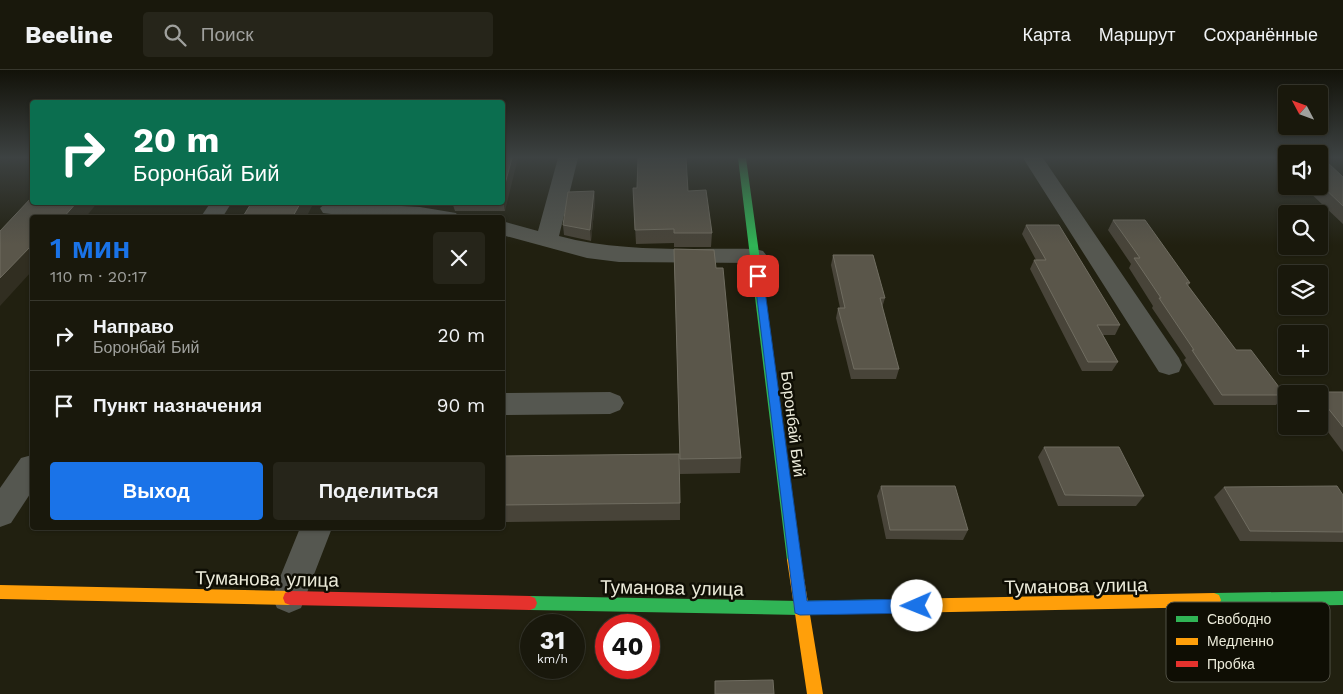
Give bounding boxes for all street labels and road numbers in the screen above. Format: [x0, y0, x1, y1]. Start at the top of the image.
street label: Боронбай Бий [777, 370, 809, 478]
street label: Туманова улица [195, 566, 339, 592]
street label: Туманова улица [1004, 573, 1148, 599]
street label: Туманова улица [600, 575, 744, 601]

